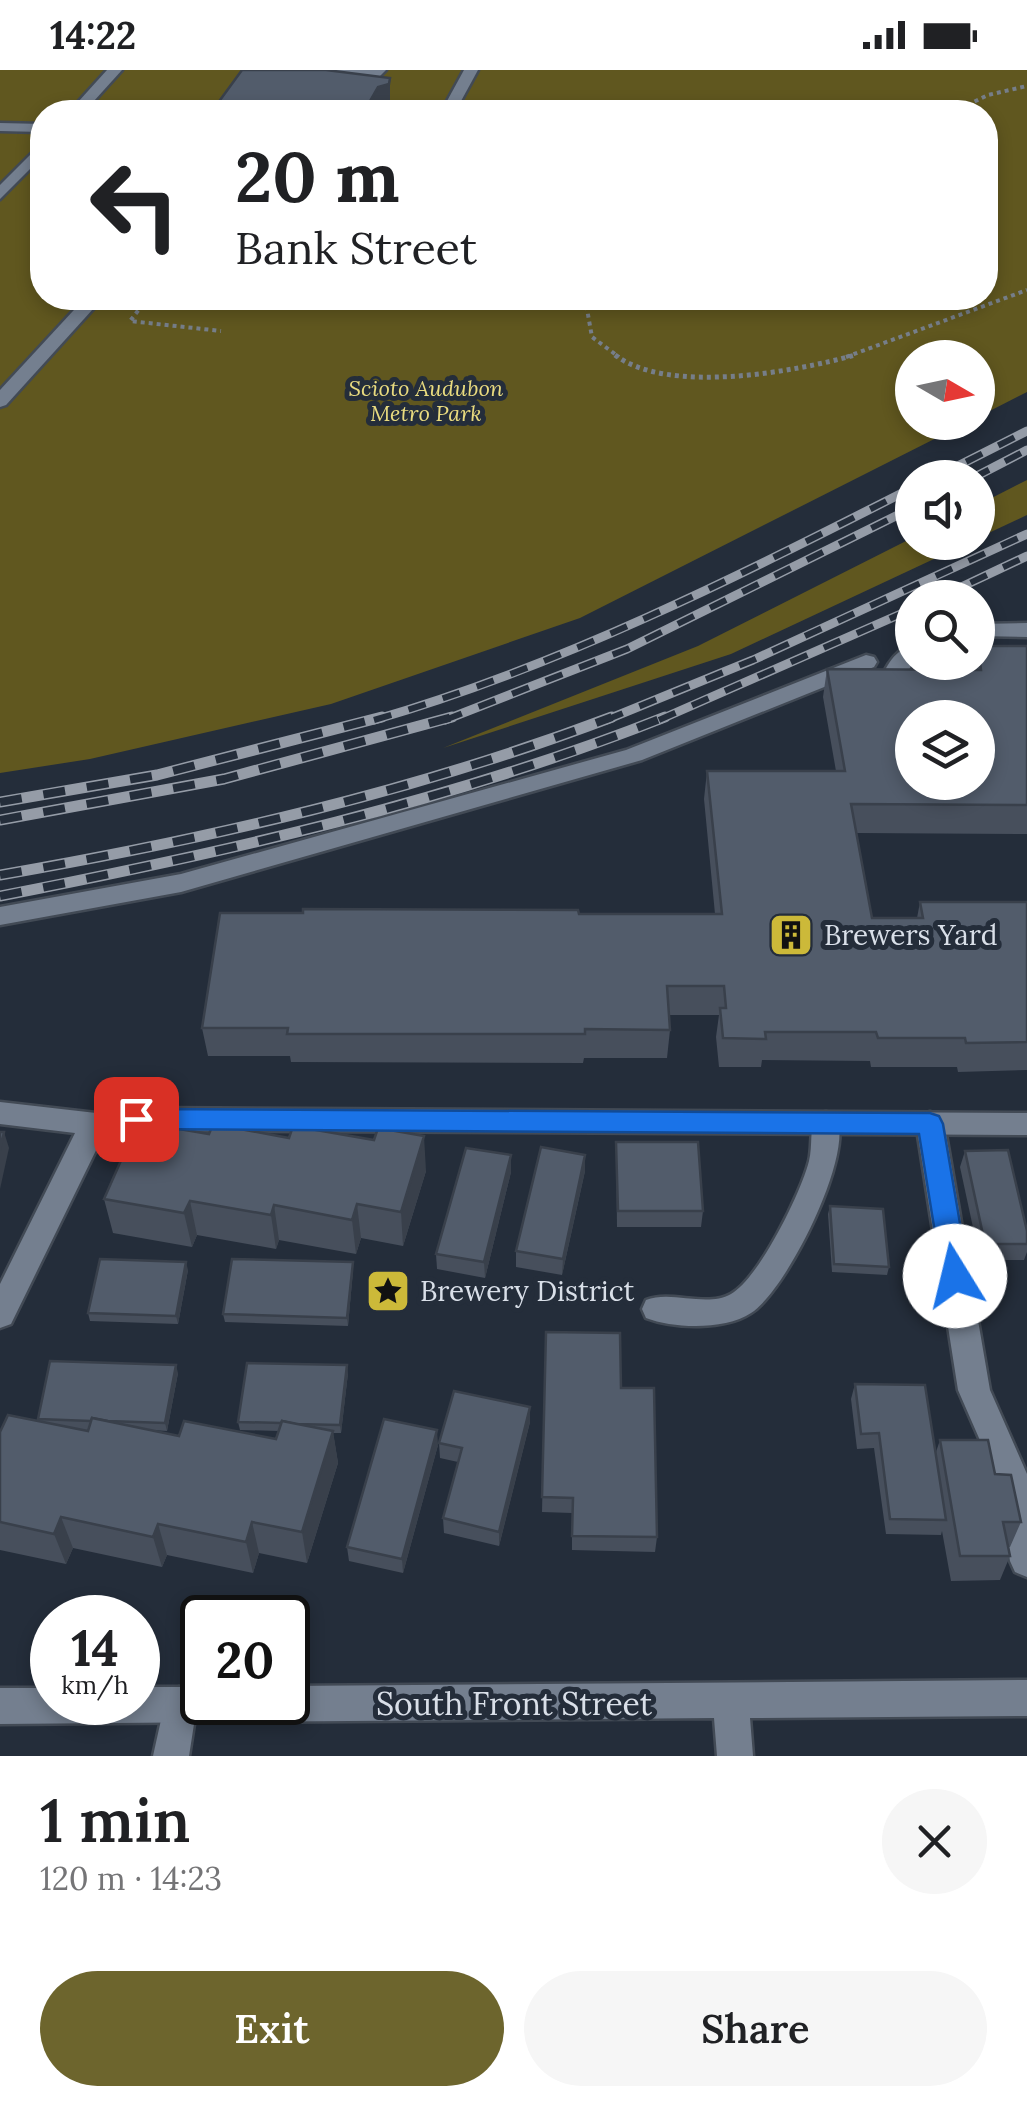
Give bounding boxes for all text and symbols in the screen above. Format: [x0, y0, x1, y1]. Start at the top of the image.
text: 14:22 [50, 11, 136, 59]
text: 20 m [235, 132, 400, 221]
icon: left [70, 140, 200, 270]
text: Bank Street [235, 219, 477, 276]
north arrow [895, 340, 995, 440]
map controls [895, 340, 995, 800]
park label: Scioto Audubon Metro Park [349, 374, 504, 427]
button: sound [895, 460, 995, 560]
button: search [895, 580, 995, 680]
button: layers [895, 700, 995, 800]
building icon: Brewers Yard [768, 912, 814, 958]
place label: Brewers Yard [824, 917, 997, 953]
pin [94, 1077, 179, 1162]
icon: arrive [109, 1092, 164, 1147]
position arrow [903, 1224, 1007, 1328]
place icon: Brewery District [365, 1268, 411, 1314]
place label: Brewery District [420, 1273, 634, 1309]
speed limit sign: 20 [180, 1595, 310, 1725]
text: 14 [71, 1616, 119, 1680]
text: km/h [61, 1669, 129, 1701]
street label: South Front Street [376, 1683, 653, 1724]
text: 1 min [40, 1782, 190, 1858]
button: close [882, 1789, 987, 1894]
text: 120 m · 14:23 [40, 1858, 222, 1899]
button: Exit [40, 1971, 504, 2086]
button: Share [524, 1971, 987, 2086]

